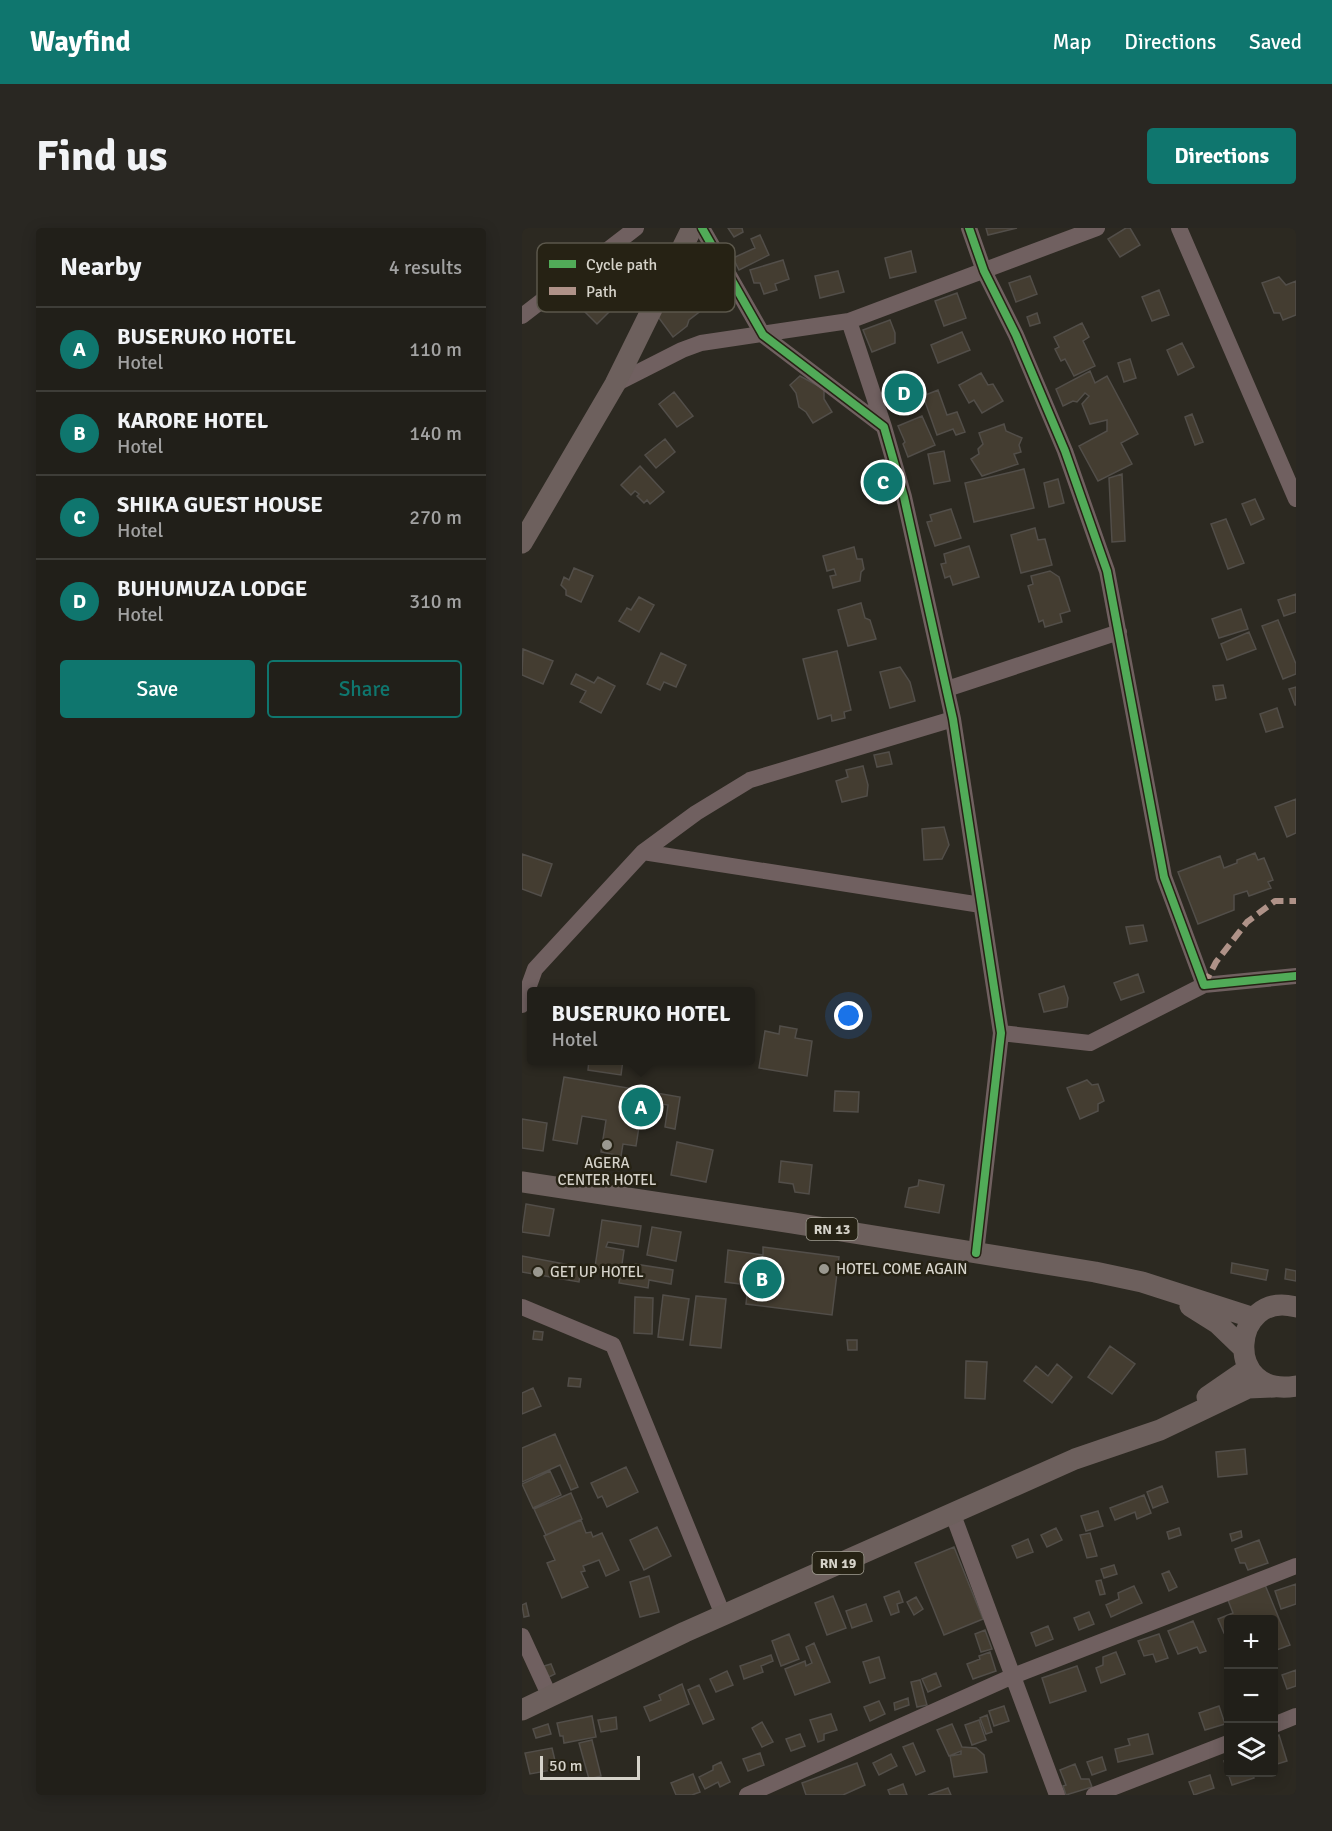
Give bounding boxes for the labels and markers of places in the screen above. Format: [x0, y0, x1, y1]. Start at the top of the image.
pin: D [884, 370, 923, 416]
pin: C [864, 460, 902, 504]
pin: A [622, 1084, 660, 1130]
marker: AGERA CENTER HOTEL [600, 1138, 614, 1152]
place label: AGERA CENTER HOTEL [557, 1154, 657, 1189]
pin: B [742, 1256, 782, 1302]
place label: HOTEL COME AGAIN [836, 1260, 968, 1278]
marker: HOTEL COME AGAIN [817, 1262, 831, 1276]
place label: GET UP HOTEL [550, 1263, 644, 1281]
marker: GET UP HOTEL [531, 1265, 545, 1279]

